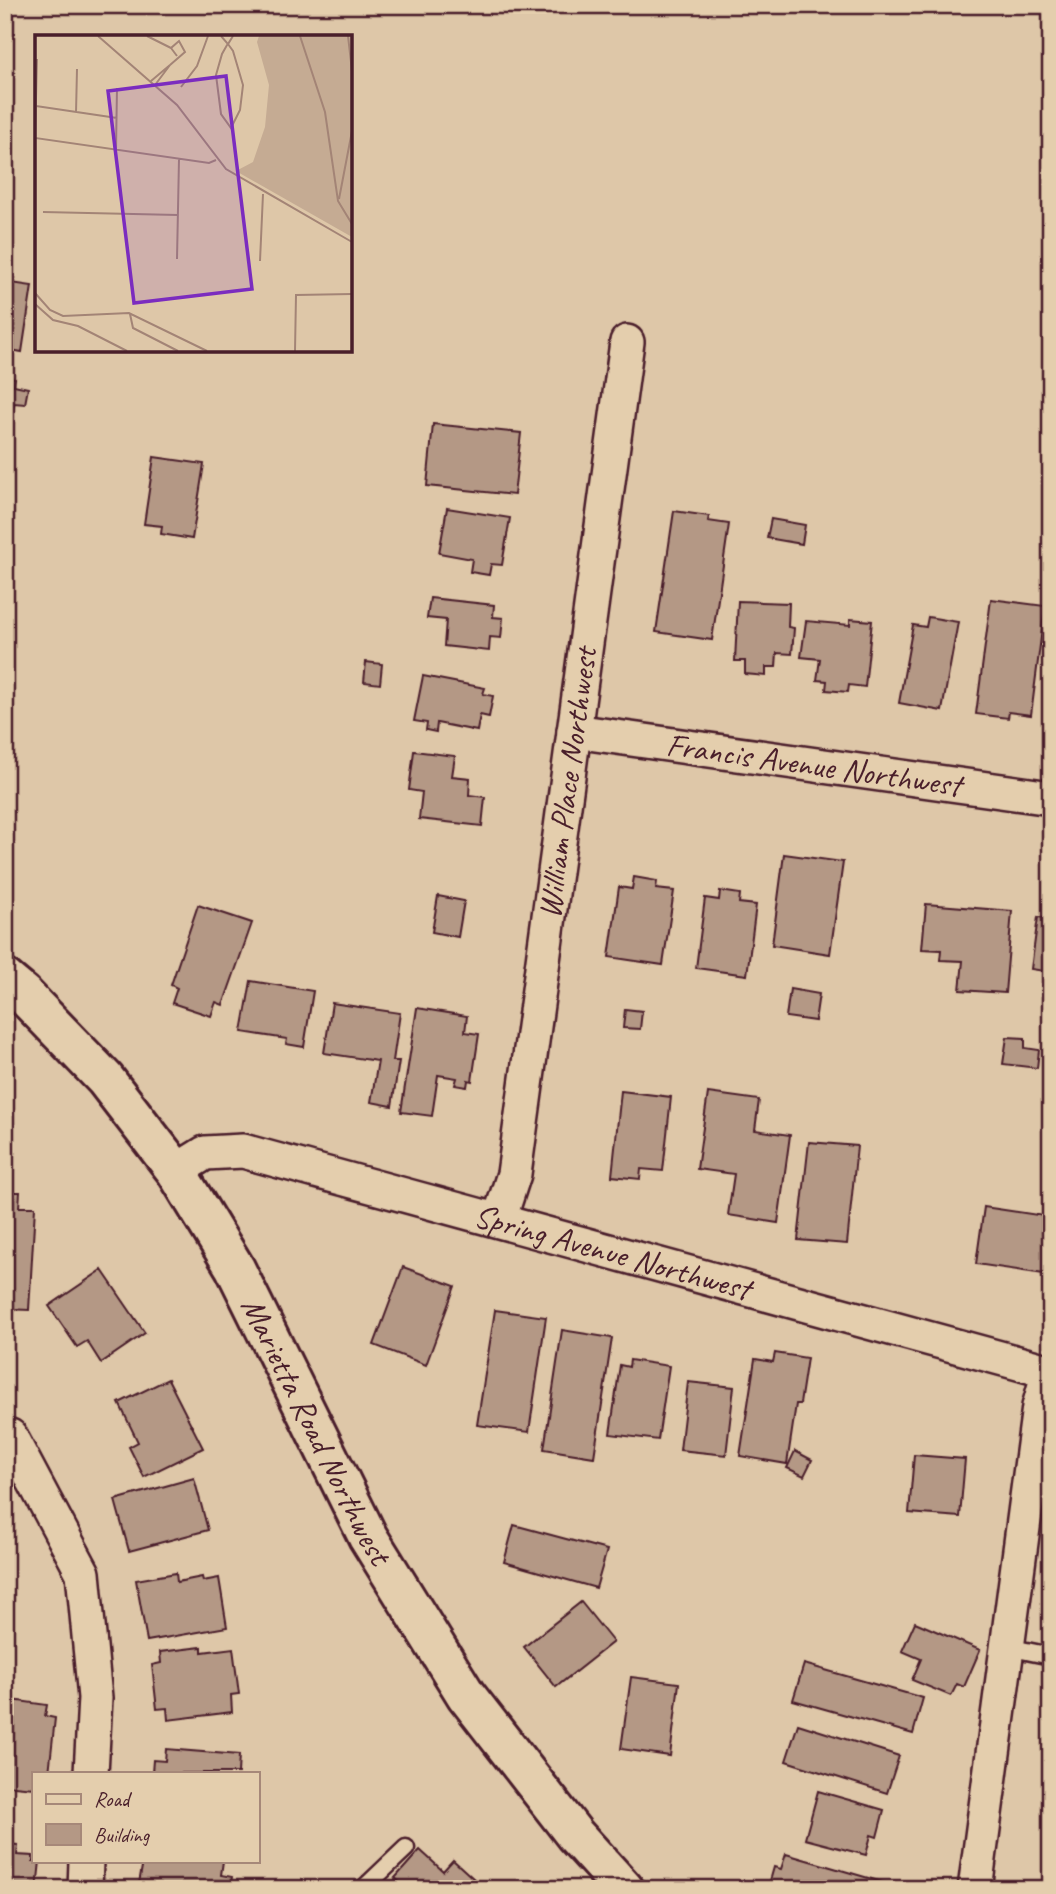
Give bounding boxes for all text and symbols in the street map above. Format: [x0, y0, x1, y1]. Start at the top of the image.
inset map [35, 35, 352, 352]
street label: William Place Northwest [528, 642, 607, 921]
street label: Francis Avenue Northwest [664, 723, 968, 807]
street label: Spring Avenue Northwest [470, 1194, 759, 1311]
street label: Marietta Road Northwest [232, 1290, 402, 1575]
legend [32, 1772, 259, 1862]
text: Road [94, 1786, 133, 1812]
text: Building [94, 1822, 151, 1848]

